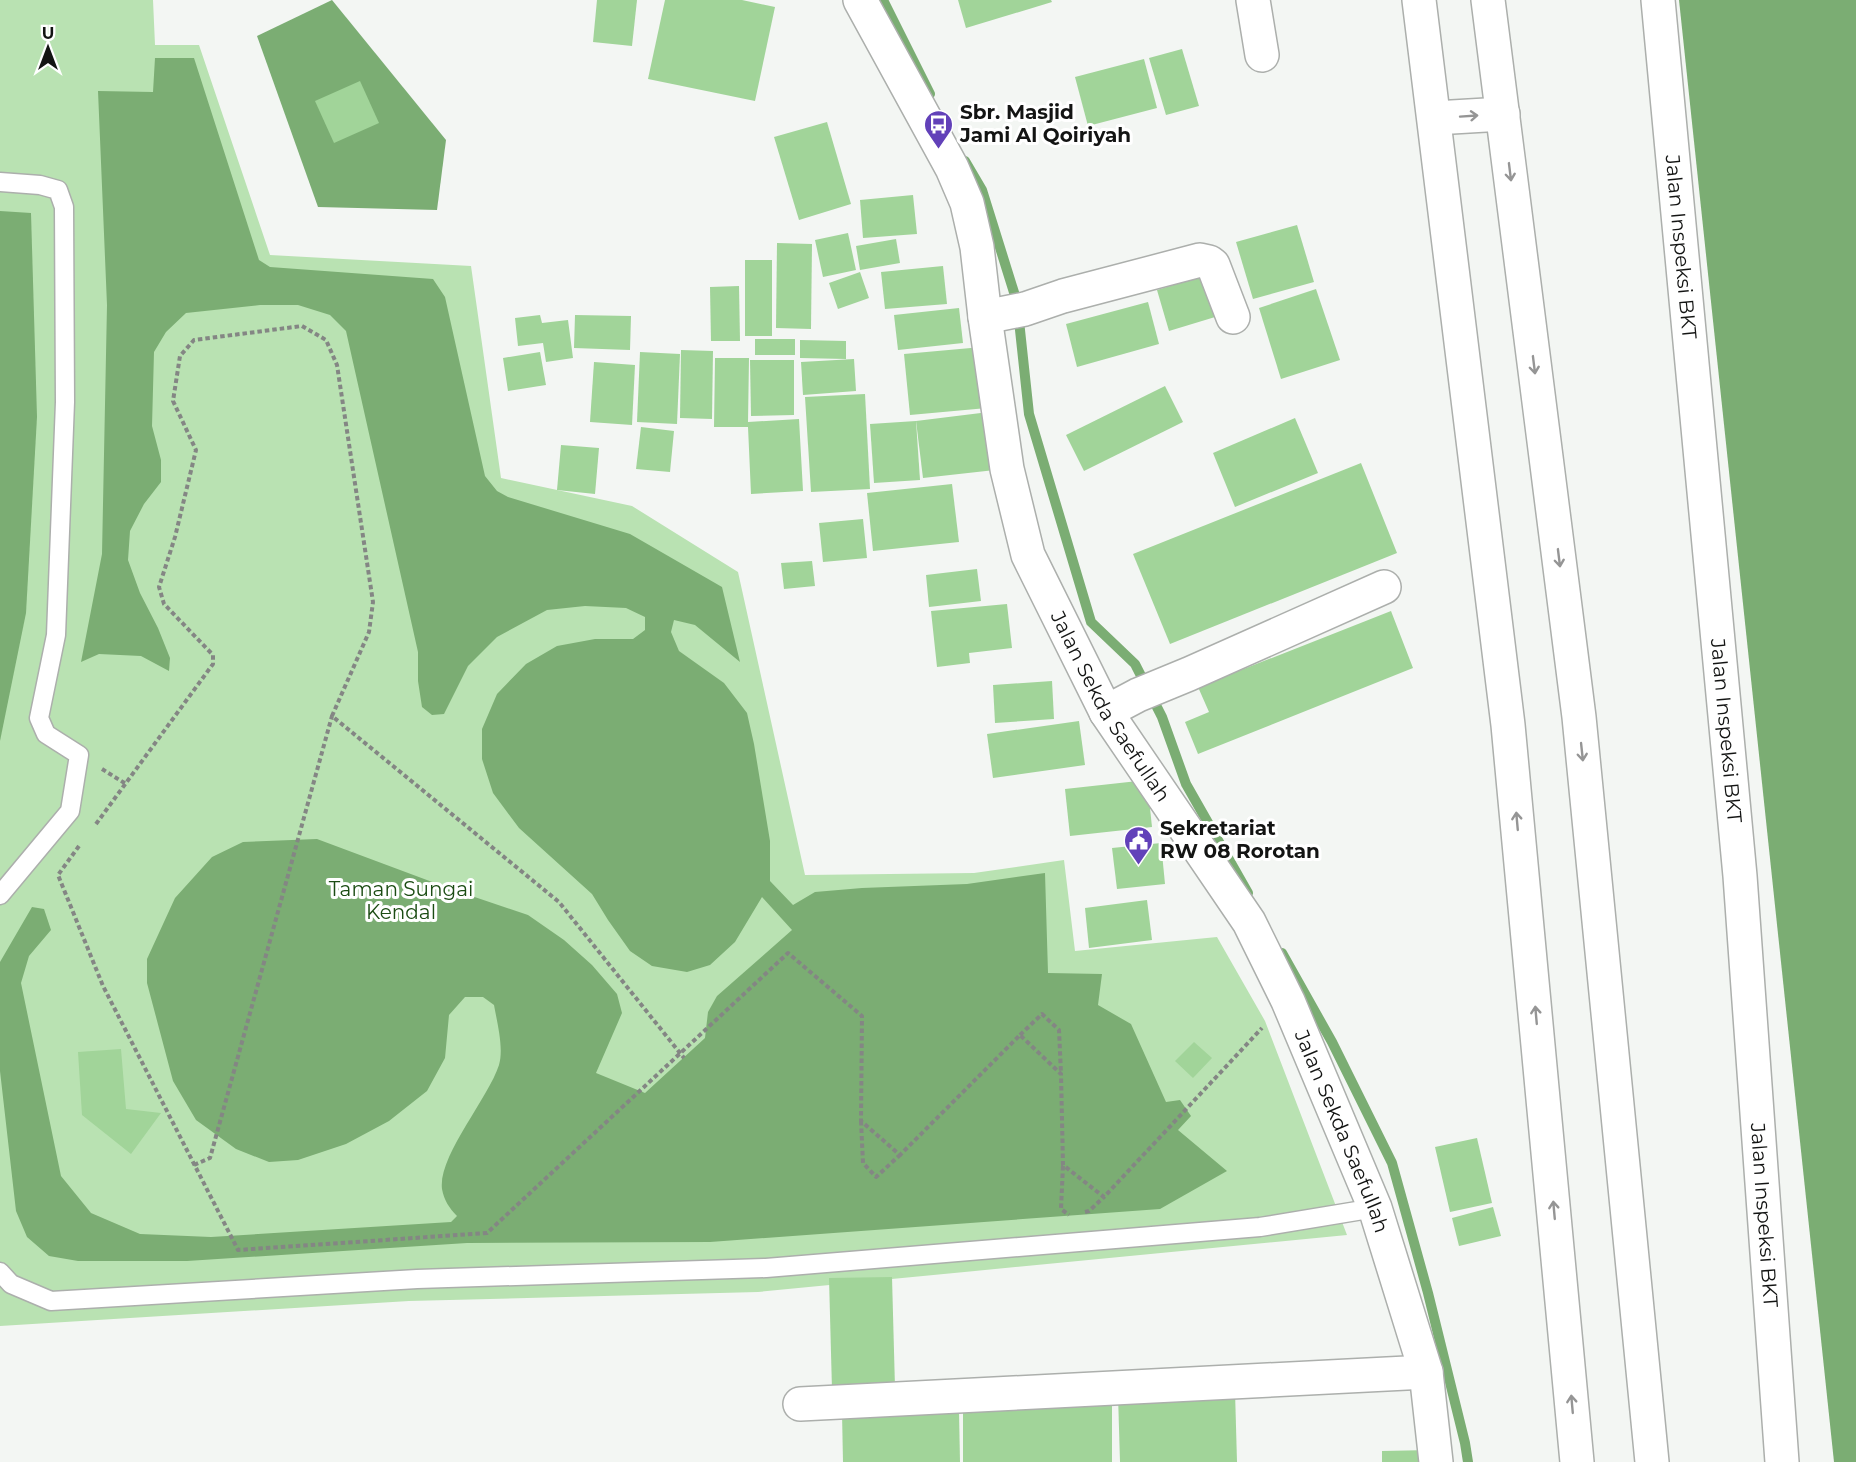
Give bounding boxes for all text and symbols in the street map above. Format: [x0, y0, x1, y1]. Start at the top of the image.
north arrow [18, 18, 78, 78]
text: U [42, 24, 54, 43]
place label: Sbr. Masjid Jami Al Qoiriyah [959, 100, 1131, 147]
bus stop icon: Sbr. Masjid Jami Al Qoiriyah [923, 108, 955, 150]
one-way arrow [1458, 110, 1478, 121]
street label: Jalan Inspeksi BKT [1660, 153, 1702, 341]
one-way arrow [1505, 161, 1516, 181]
one-way arrow [1529, 355, 1540, 374]
one-way arrow [1554, 548, 1565, 568]
street label: Jalan Sekda Saefullah [1045, 606, 1176, 806]
street label: Jalan Inspeksi BKT [1706, 637, 1747, 825]
one-way arrow [1577, 742, 1588, 761]
one-way arrow [1511, 812, 1522, 832]
place label: Sekretariat RW 08 Rorotan [1160, 816, 1320, 863]
public building icon: Sekretariat RW 08 Rorotan [1123, 824, 1155, 866]
park label: Taman Sungai Kendal [329, 877, 473, 924]
one-way arrow [1530, 1006, 1541, 1026]
street label: Jalan Sekda Saefullah [1289, 1026, 1394, 1236]
street label: Jalan Inspeksi BKT [1746, 1121, 1783, 1309]
one-way arrow [1548, 1200, 1559, 1220]
one-way arrow [1566, 1394, 1577, 1414]

